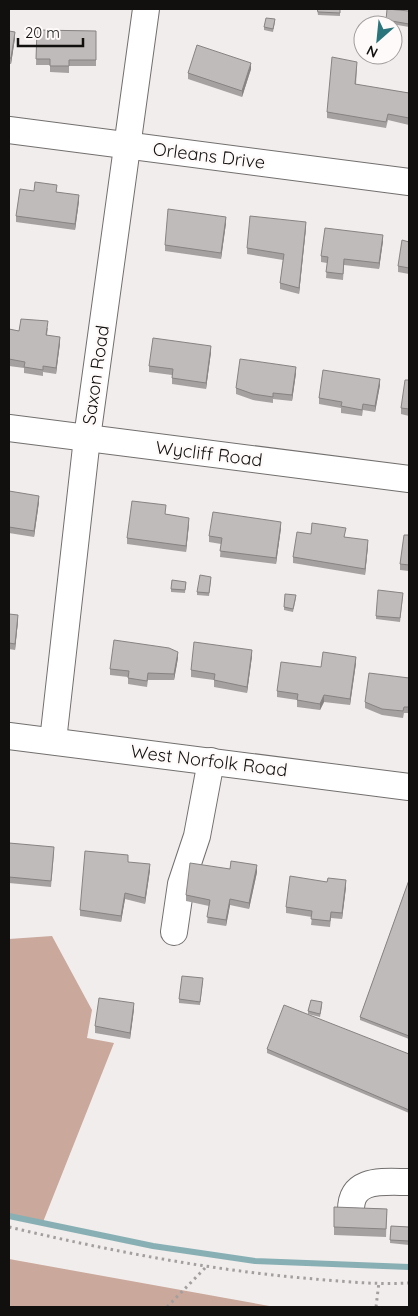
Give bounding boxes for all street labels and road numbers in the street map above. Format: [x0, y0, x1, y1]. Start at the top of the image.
street label: Orleans Drive [152, 137, 267, 174]
street label: Saxon Road [77, 324, 114, 426]
street label: Wycliff Road [154, 436, 264, 471]
street label: West Norfolk Road [129, 739, 289, 782]

